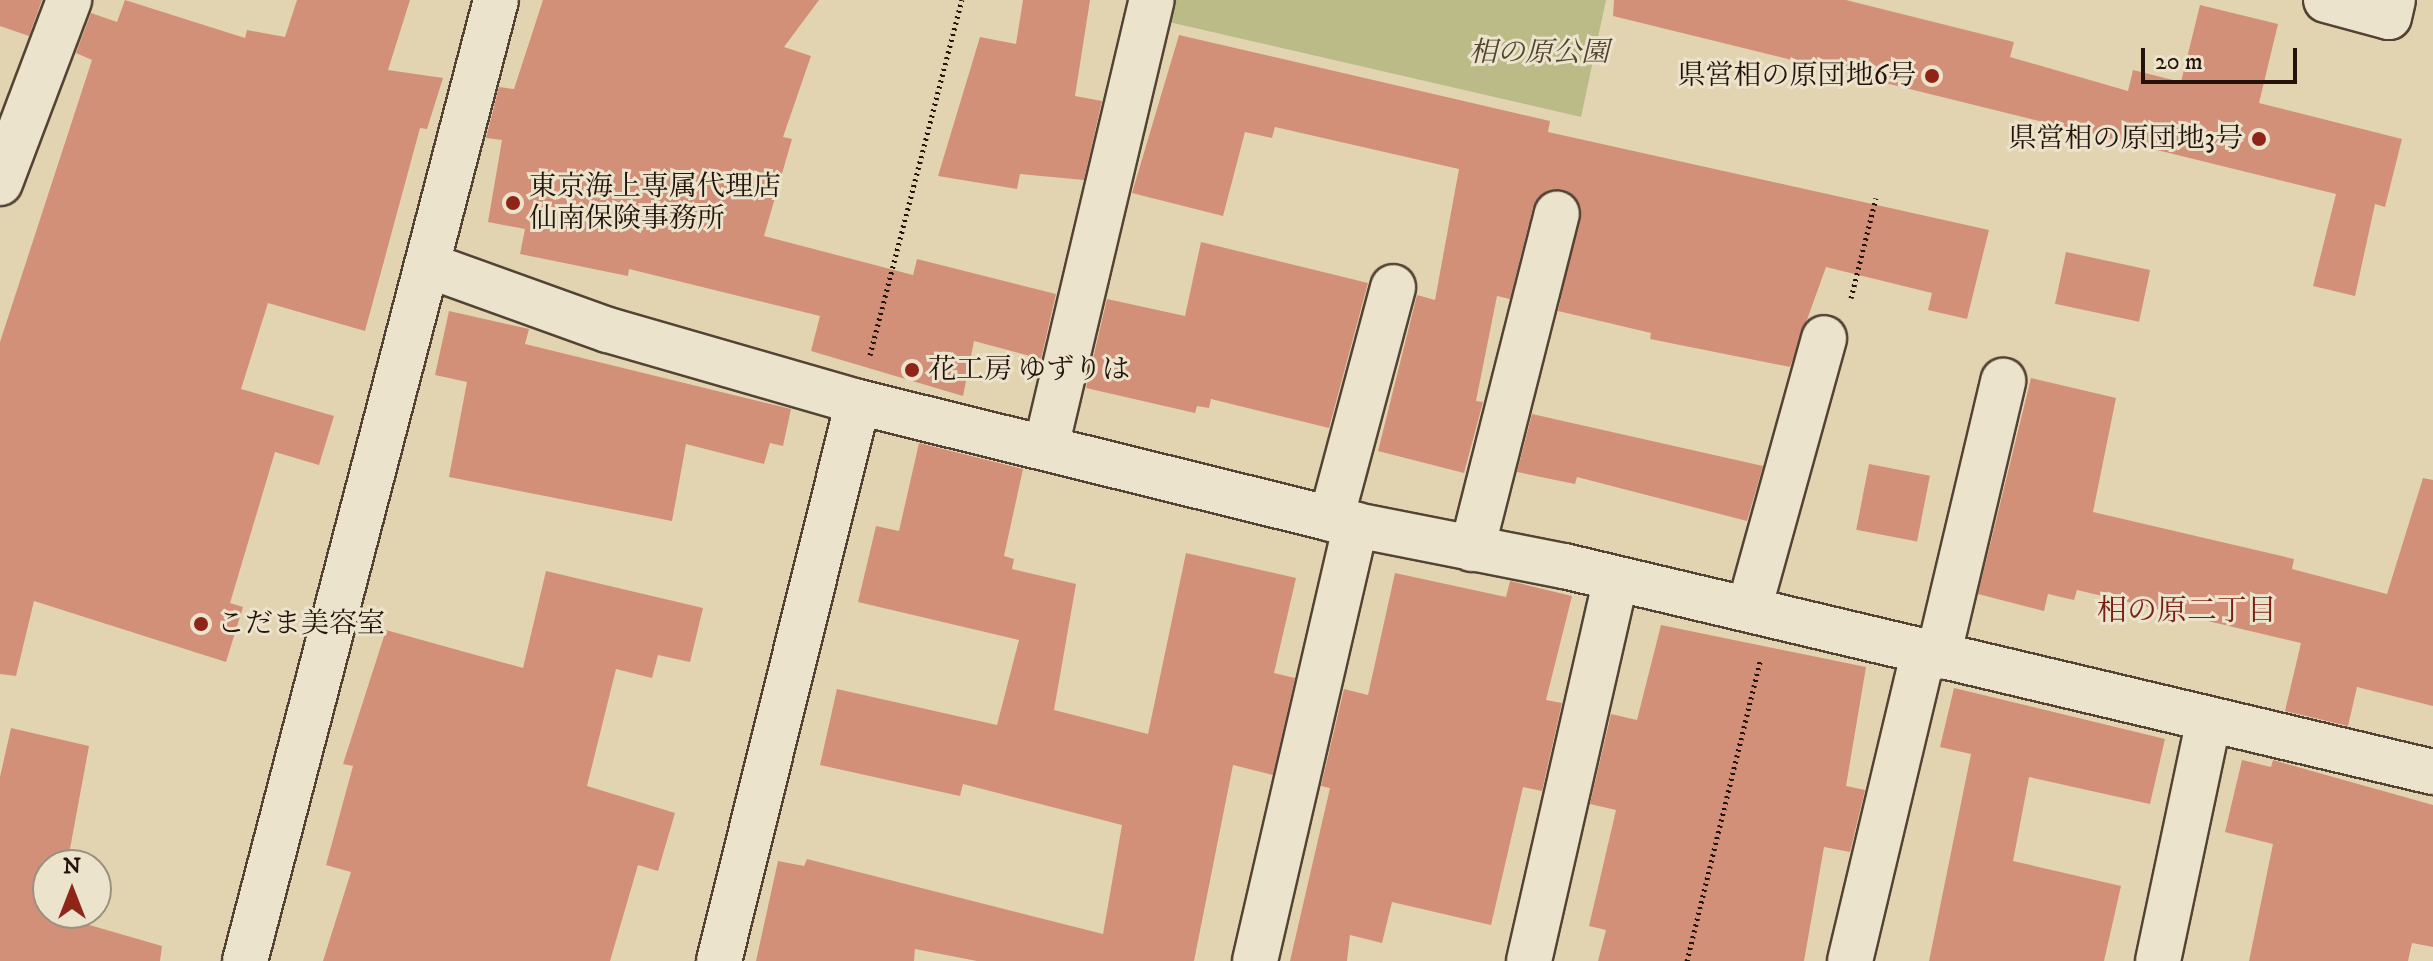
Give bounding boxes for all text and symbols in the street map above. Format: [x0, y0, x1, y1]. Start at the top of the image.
scale bar [2145, 32, 2301, 82]
park label: 相の原公園 [1469, 36, 1609, 70]
text: 20 m [2155, 47, 2203, 77]
place label: 県営相の原団地6号 [1677, 59, 1916, 93]
marker: 県営相の原団地6号 [1923, 67, 1941, 85]
place label: 県営相の原団地3号 [2009, 122, 2243, 156]
marker: 県営相の原団地3号 [2250, 130, 2268, 148]
place label: 東京海上専属代理店 仙南保険事務所 [529, 170, 781, 236]
marker: 東京海上専属代理店 仙南保険事務所 [504, 194, 522, 212]
place label: 花工房 ゆずりは [928, 353, 1130, 387]
marker: 花工房 ゆずりは [903, 361, 921, 379]
district label: 相の原二丁目 [2097, 594, 2277, 630]
place label: こだま美容室 [217, 607, 385, 641]
marker: こだま美容室 [192, 615, 210, 633]
north arrow [32, 849, 112, 929]
text: N [63, 853, 81, 880]

